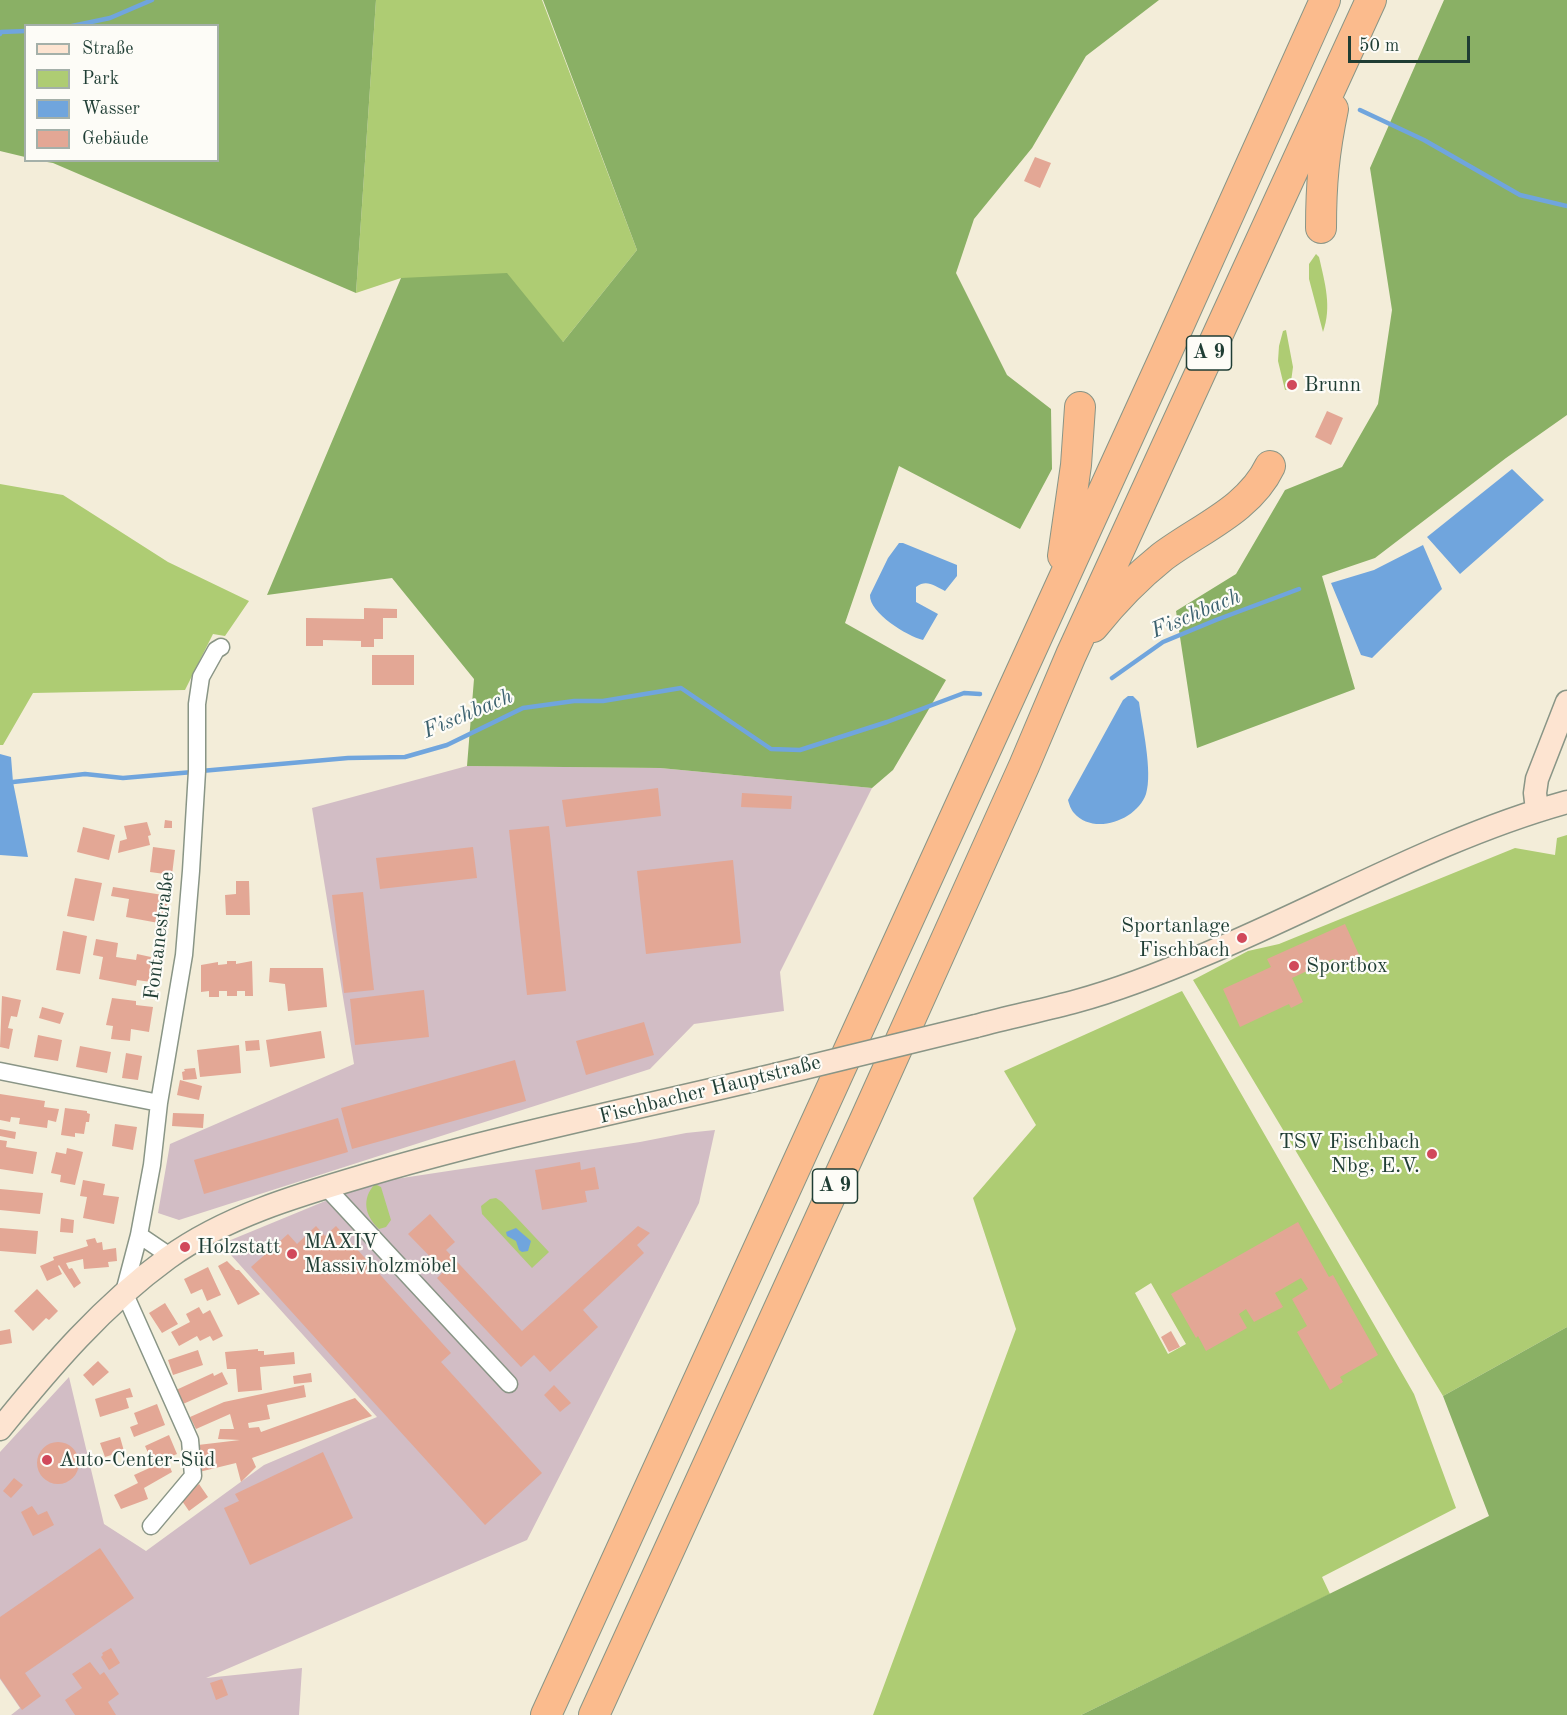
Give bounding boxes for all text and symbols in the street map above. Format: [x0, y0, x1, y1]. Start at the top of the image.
legend [24, 24, 219, 162]
scale bar [1351, 24, 1472, 62]
text: 50 m [1359, 37, 1399, 55]
text: Straße [82, 40, 133, 58]
text: Park [82, 70, 119, 88]
text: Wasser [82, 100, 140, 118]
text: Gebäude [82, 130, 149, 148]
road number: A 9 [1186, 336, 1232, 370]
place label: Brunn [1304, 372, 1361, 398]
marker: Brunn [1285, 378, 1299, 392]
water label: Fischbach [1147, 583, 1245, 645]
water label: Fischbach [419, 683, 517, 745]
street label: Fontanestraße [140, 870, 180, 1002]
place label: Sportanlage Fischbach [1121, 913, 1230, 963]
marker: Sportanlage Fischbach [1235, 931, 1249, 945]
place label: Sportbox [1306, 953, 1388, 979]
marker: Sportbox [1287, 959, 1301, 973]
street label: Fischbacher Hauptstraße [596, 1050, 824, 1130]
place label: TSV Fischbach Nbg, E.V. [1279, 1129, 1420, 1179]
marker: TSV Fischbach Nbg, E.V. [1425, 1147, 1439, 1161]
road number: A 9 [812, 1169, 858, 1203]
place label: MAXIV Massivholzmöbel [304, 1229, 457, 1279]
place label: Holzstatt [197, 1234, 280, 1260]
marker: Holzstatt [178, 1240, 192, 1254]
marker: MAXIV Massivholzmöbel [285, 1247, 299, 1261]
place label: Auto-Center-Süd [59, 1447, 215, 1473]
marker: Auto-Center-Süd [40, 1453, 54, 1467]

